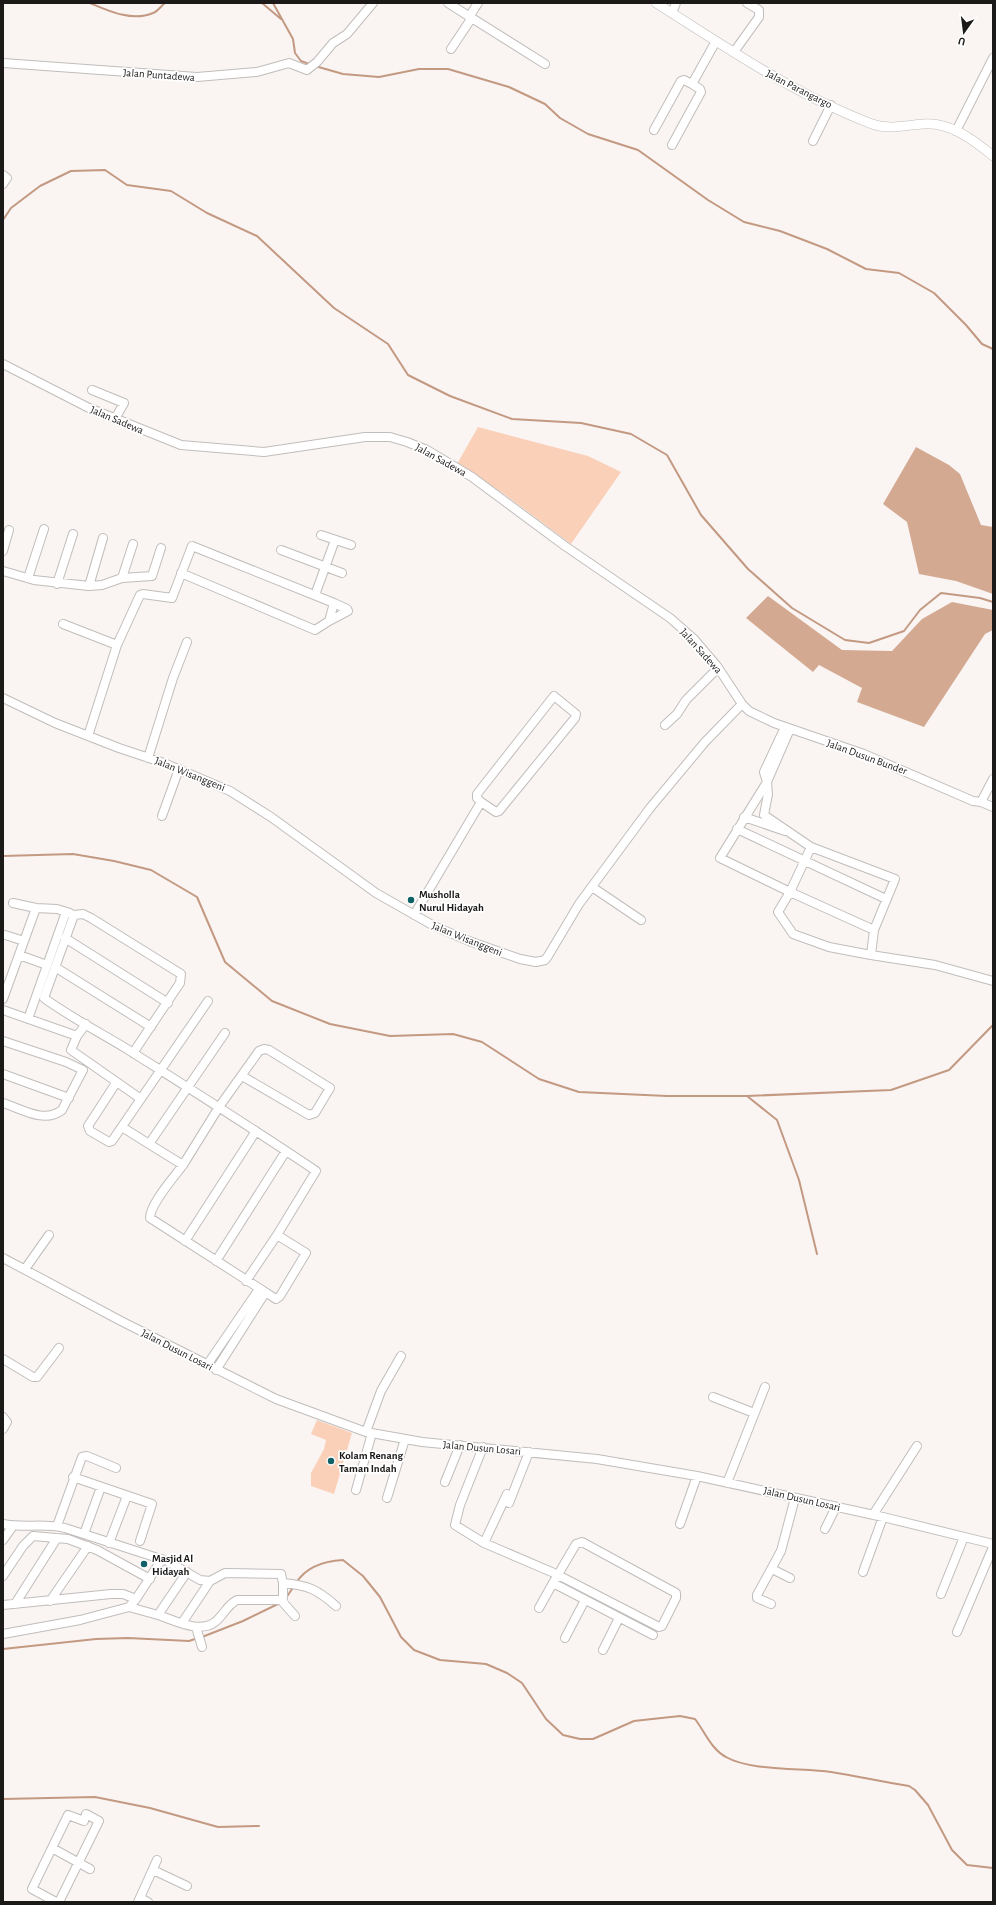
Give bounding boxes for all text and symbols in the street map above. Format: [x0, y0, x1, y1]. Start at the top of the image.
north arrow [944, 12, 984, 52]
text: U [957, 35, 966, 47]
street label: Jalan Puntadewa [123, 67, 195, 83]
street label: Jalan Parangargo [764, 68, 834, 110]
street label: Jalan Sadewa [89, 404, 145, 436]
street label: Jalan Sadewa [414, 441, 468, 479]
street label: Jalan Sadewa [678, 626, 724, 676]
street label: Jalan Dusun Bunder [825, 737, 909, 777]
street label: Jalan Wisanggeni [153, 755, 227, 793]
place label: Musholla Nurul Hidayah [419, 889, 484, 913]
marker: Musholla Nurul Hidayah [406, 895, 416, 905]
street label: Jalan Wisanggeni [430, 920, 504, 958]
street label: Jalan Dusun Losari [140, 1327, 214, 1373]
street label: Jalan Dusun Losari [443, 1439, 521, 1457]
place label: Kolam Renang Taman Indah [339, 1450, 403, 1474]
marker: Kolam Renang Taman Indah [326, 1456, 336, 1466]
street label: Jalan Dusun Losari [763, 1485, 841, 1513]
place label: Masjid Al Hidayah [152, 1553, 193, 1577]
marker: Masjid Al Hidayah [139, 1559, 149, 1569]

